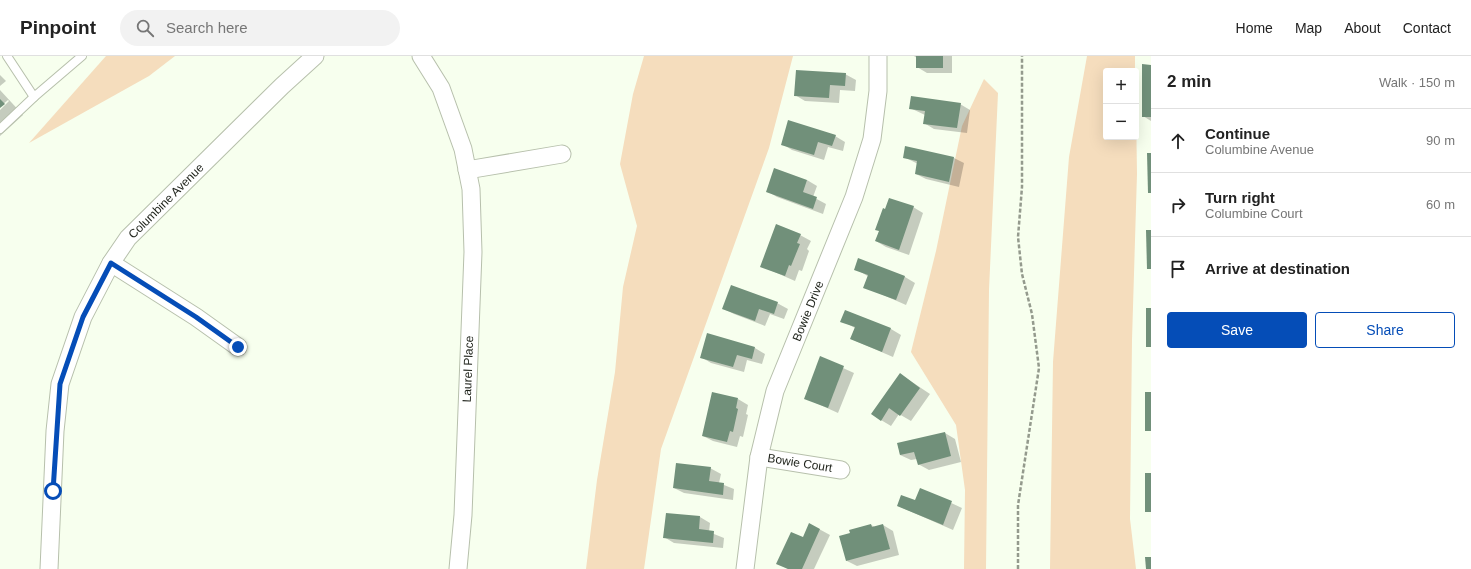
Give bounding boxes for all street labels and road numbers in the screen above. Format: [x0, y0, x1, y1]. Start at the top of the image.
street label: Columbine Avenue [126, 160, 207, 241]
street label: Bowie Drive [790, 278, 827, 343]
street label: Laurel Place [460, 335, 476, 403]
street label: Bowie Court [767, 451, 834, 475]

